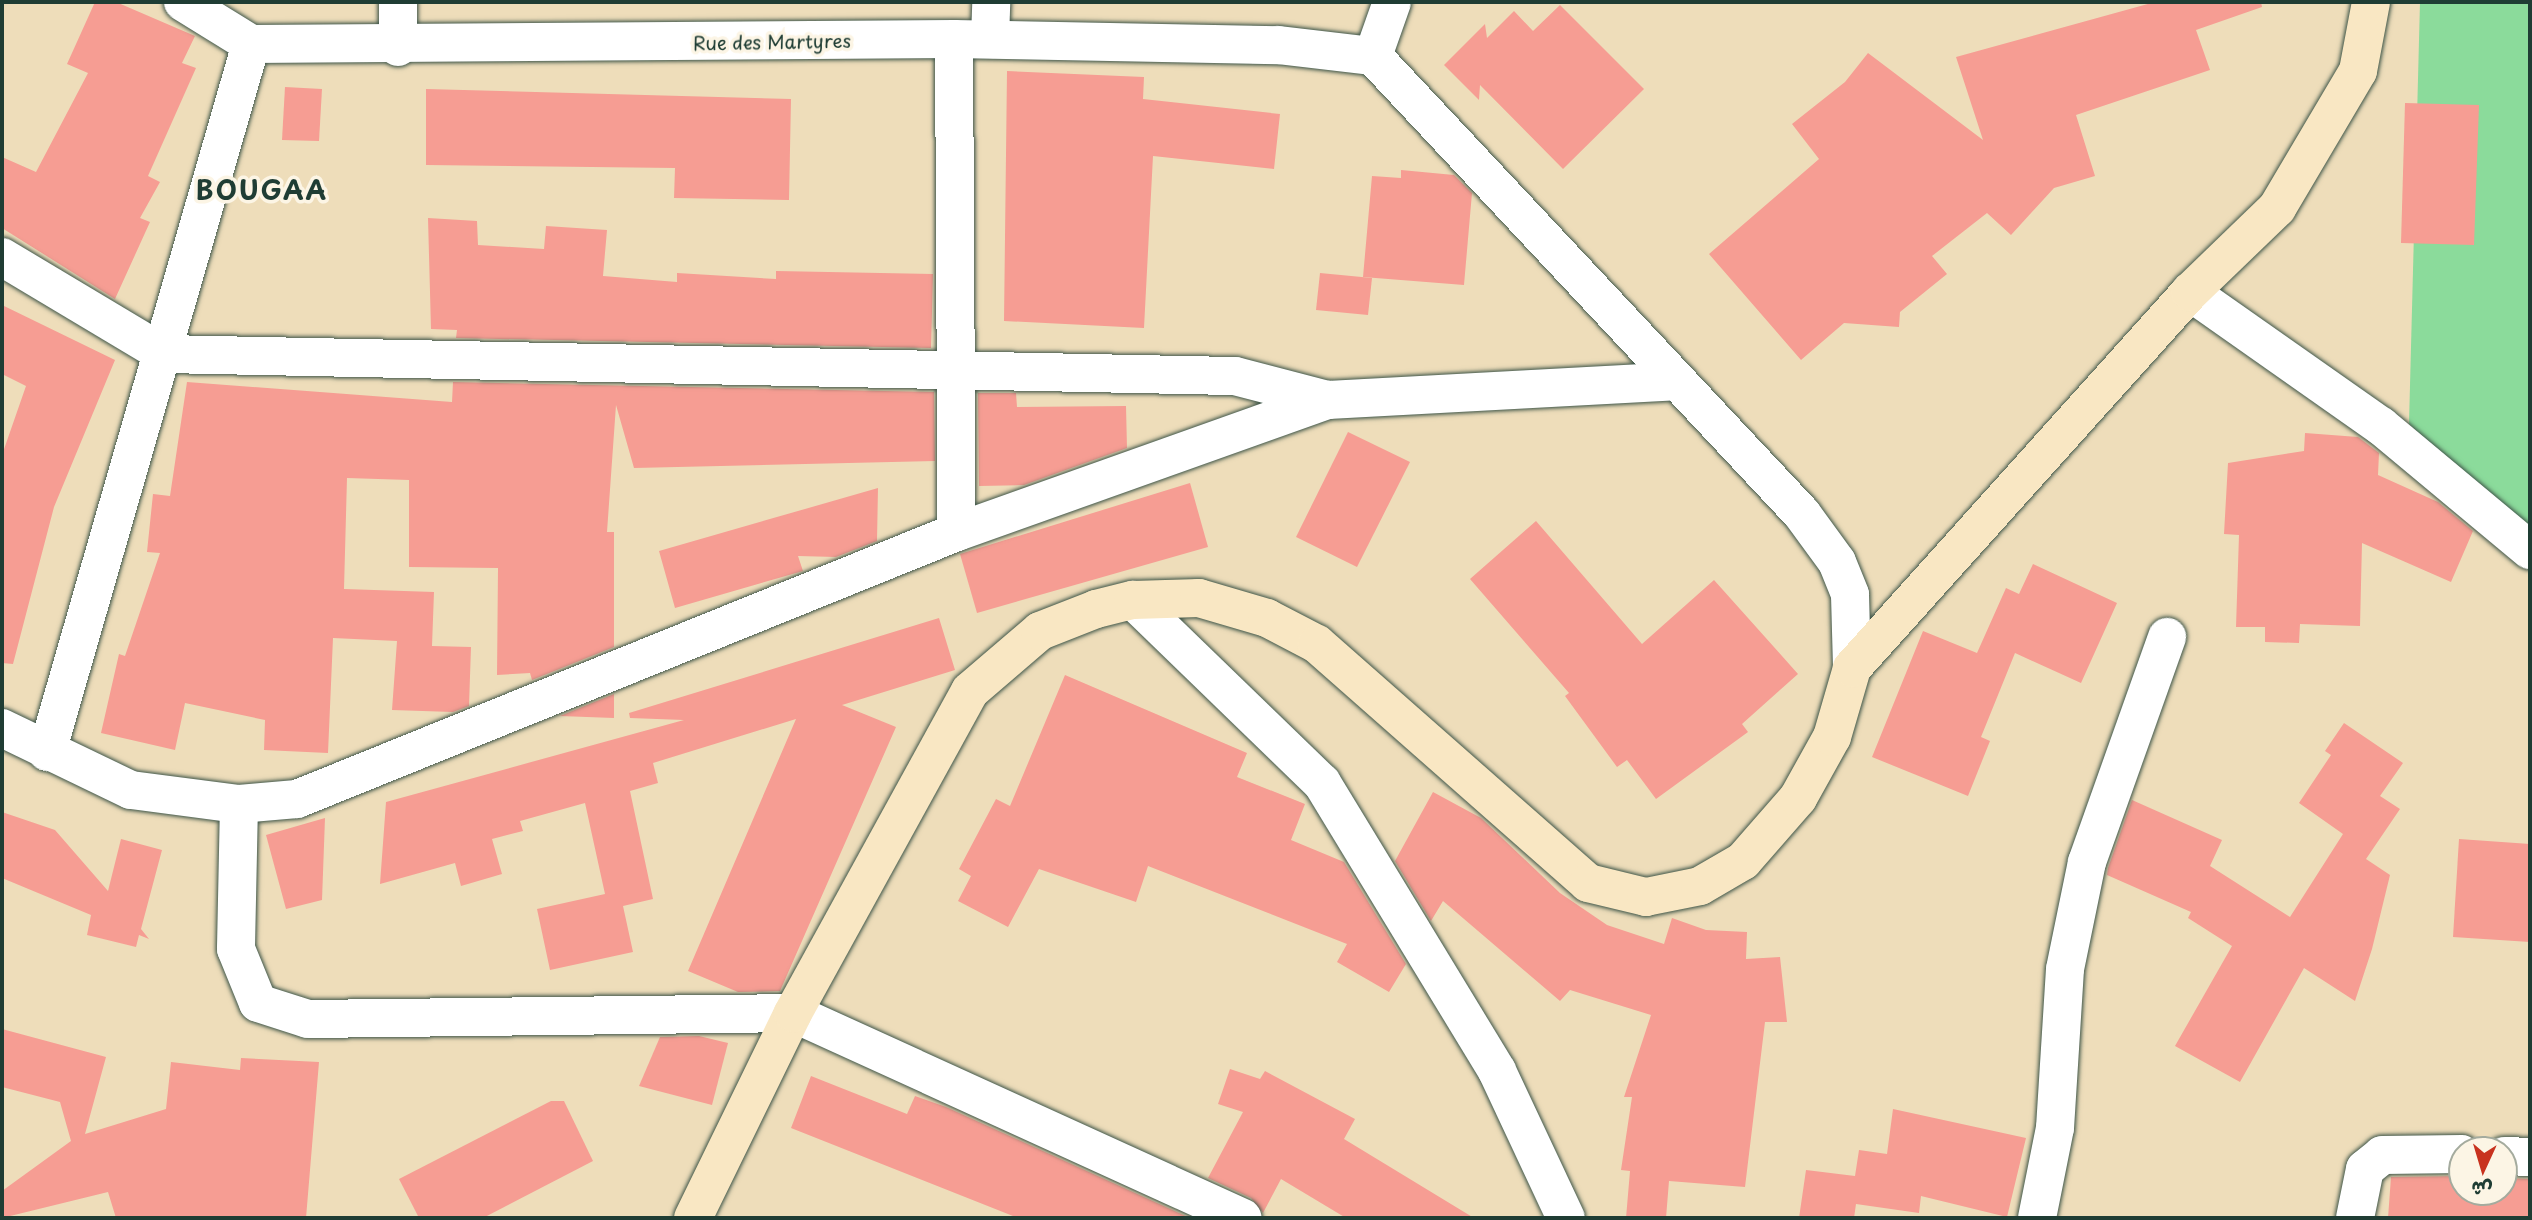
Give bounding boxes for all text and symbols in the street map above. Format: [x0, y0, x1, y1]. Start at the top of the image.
street label: Rue des Martyres [691, 29, 853, 55]
district label: BOUGAA [197, 174, 327, 206]
north arrow [2448, 1136, 2518, 1206]
text: ش [2470, 1175, 2493, 1205]

